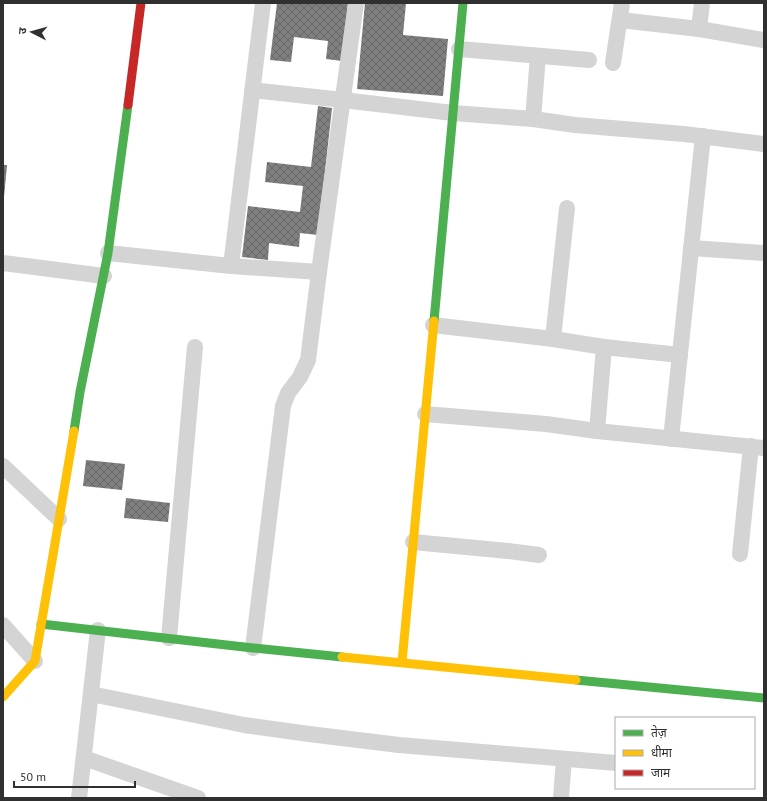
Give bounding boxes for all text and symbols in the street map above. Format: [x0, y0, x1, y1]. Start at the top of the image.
north arrow [12, 12, 52, 52]
text: उ [15, 26, 29, 35]
legend [615, 717, 755, 789]
text: तेज़ [651, 725, 668, 740]
text: धीमा [651, 745, 673, 760]
scale bar [14, 763, 135, 789]
text: जाम [651, 765, 671, 780]
text: 50 m [20, 769, 46, 784]

